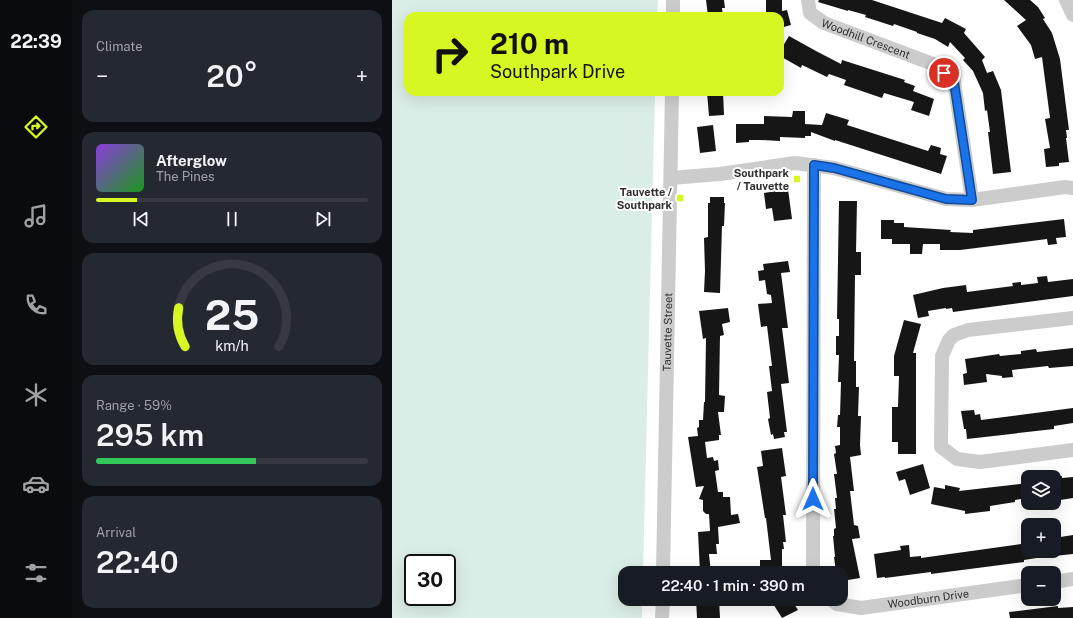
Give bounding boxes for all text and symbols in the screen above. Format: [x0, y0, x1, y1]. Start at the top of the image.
street label: Woodhill Crescent [820, 17, 912, 61]
text: 210 m [490, 27, 569, 60]
icon: right [424, 28, 476, 80]
text: 22:39 [10, 31, 62, 52]
text: Climate [96, 39, 143, 54]
pin [927, 56, 961, 90]
text: 20° [206, 58, 258, 94]
text: Southpark Drive [490, 61, 625, 82]
icon: arrive [933, 62, 955, 84]
text: − [96, 63, 108, 89]
text: + [356, 63, 368, 89]
icon: directions [22, 113, 50, 141]
text: Afterglow [156, 152, 227, 169]
place label: Southpark / Tauvette [734, 167, 790, 192]
text: The Pines [156, 169, 215, 184]
marker: Southpark / Tauvette [792, 174, 802, 184]
place label: Tauvette / Southpark [617, 186, 673, 211]
marker: Tauvette / Southpark [675, 193, 685, 203]
icon: music [22, 202, 50, 230]
icon: previous [130, 208, 152, 230]
icon: pause [221, 208, 243, 230]
icon: next [312, 208, 334, 230]
text: 25 [205, 290, 259, 339]
icon: phone [22, 291, 50, 319]
street label: Tauvette Street [661, 293, 674, 371]
text: km/h [215, 337, 249, 354]
icon: climate [22, 381, 50, 409]
text: Range · 59% [96, 398, 172, 413]
text: 295 km [96, 417, 204, 453]
icon: car [22, 470, 50, 498]
map controls [1021, 470, 1061, 606]
button: layers [1021, 470, 1061, 510]
position arrow [792, 478, 834, 520]
button: + [1021, 518, 1061, 558]
text: Arrival [96, 525, 136, 540]
text: 22:40 [96, 544, 179, 580]
speed limit sign: 30 [404, 554, 456, 606]
icon: filters [22, 559, 50, 587]
button: − [1021, 566, 1061, 606]
text: 22:40 · 1 min · 390 m [661, 577, 805, 594]
street label: Woodburn Drive [887, 587, 970, 610]

